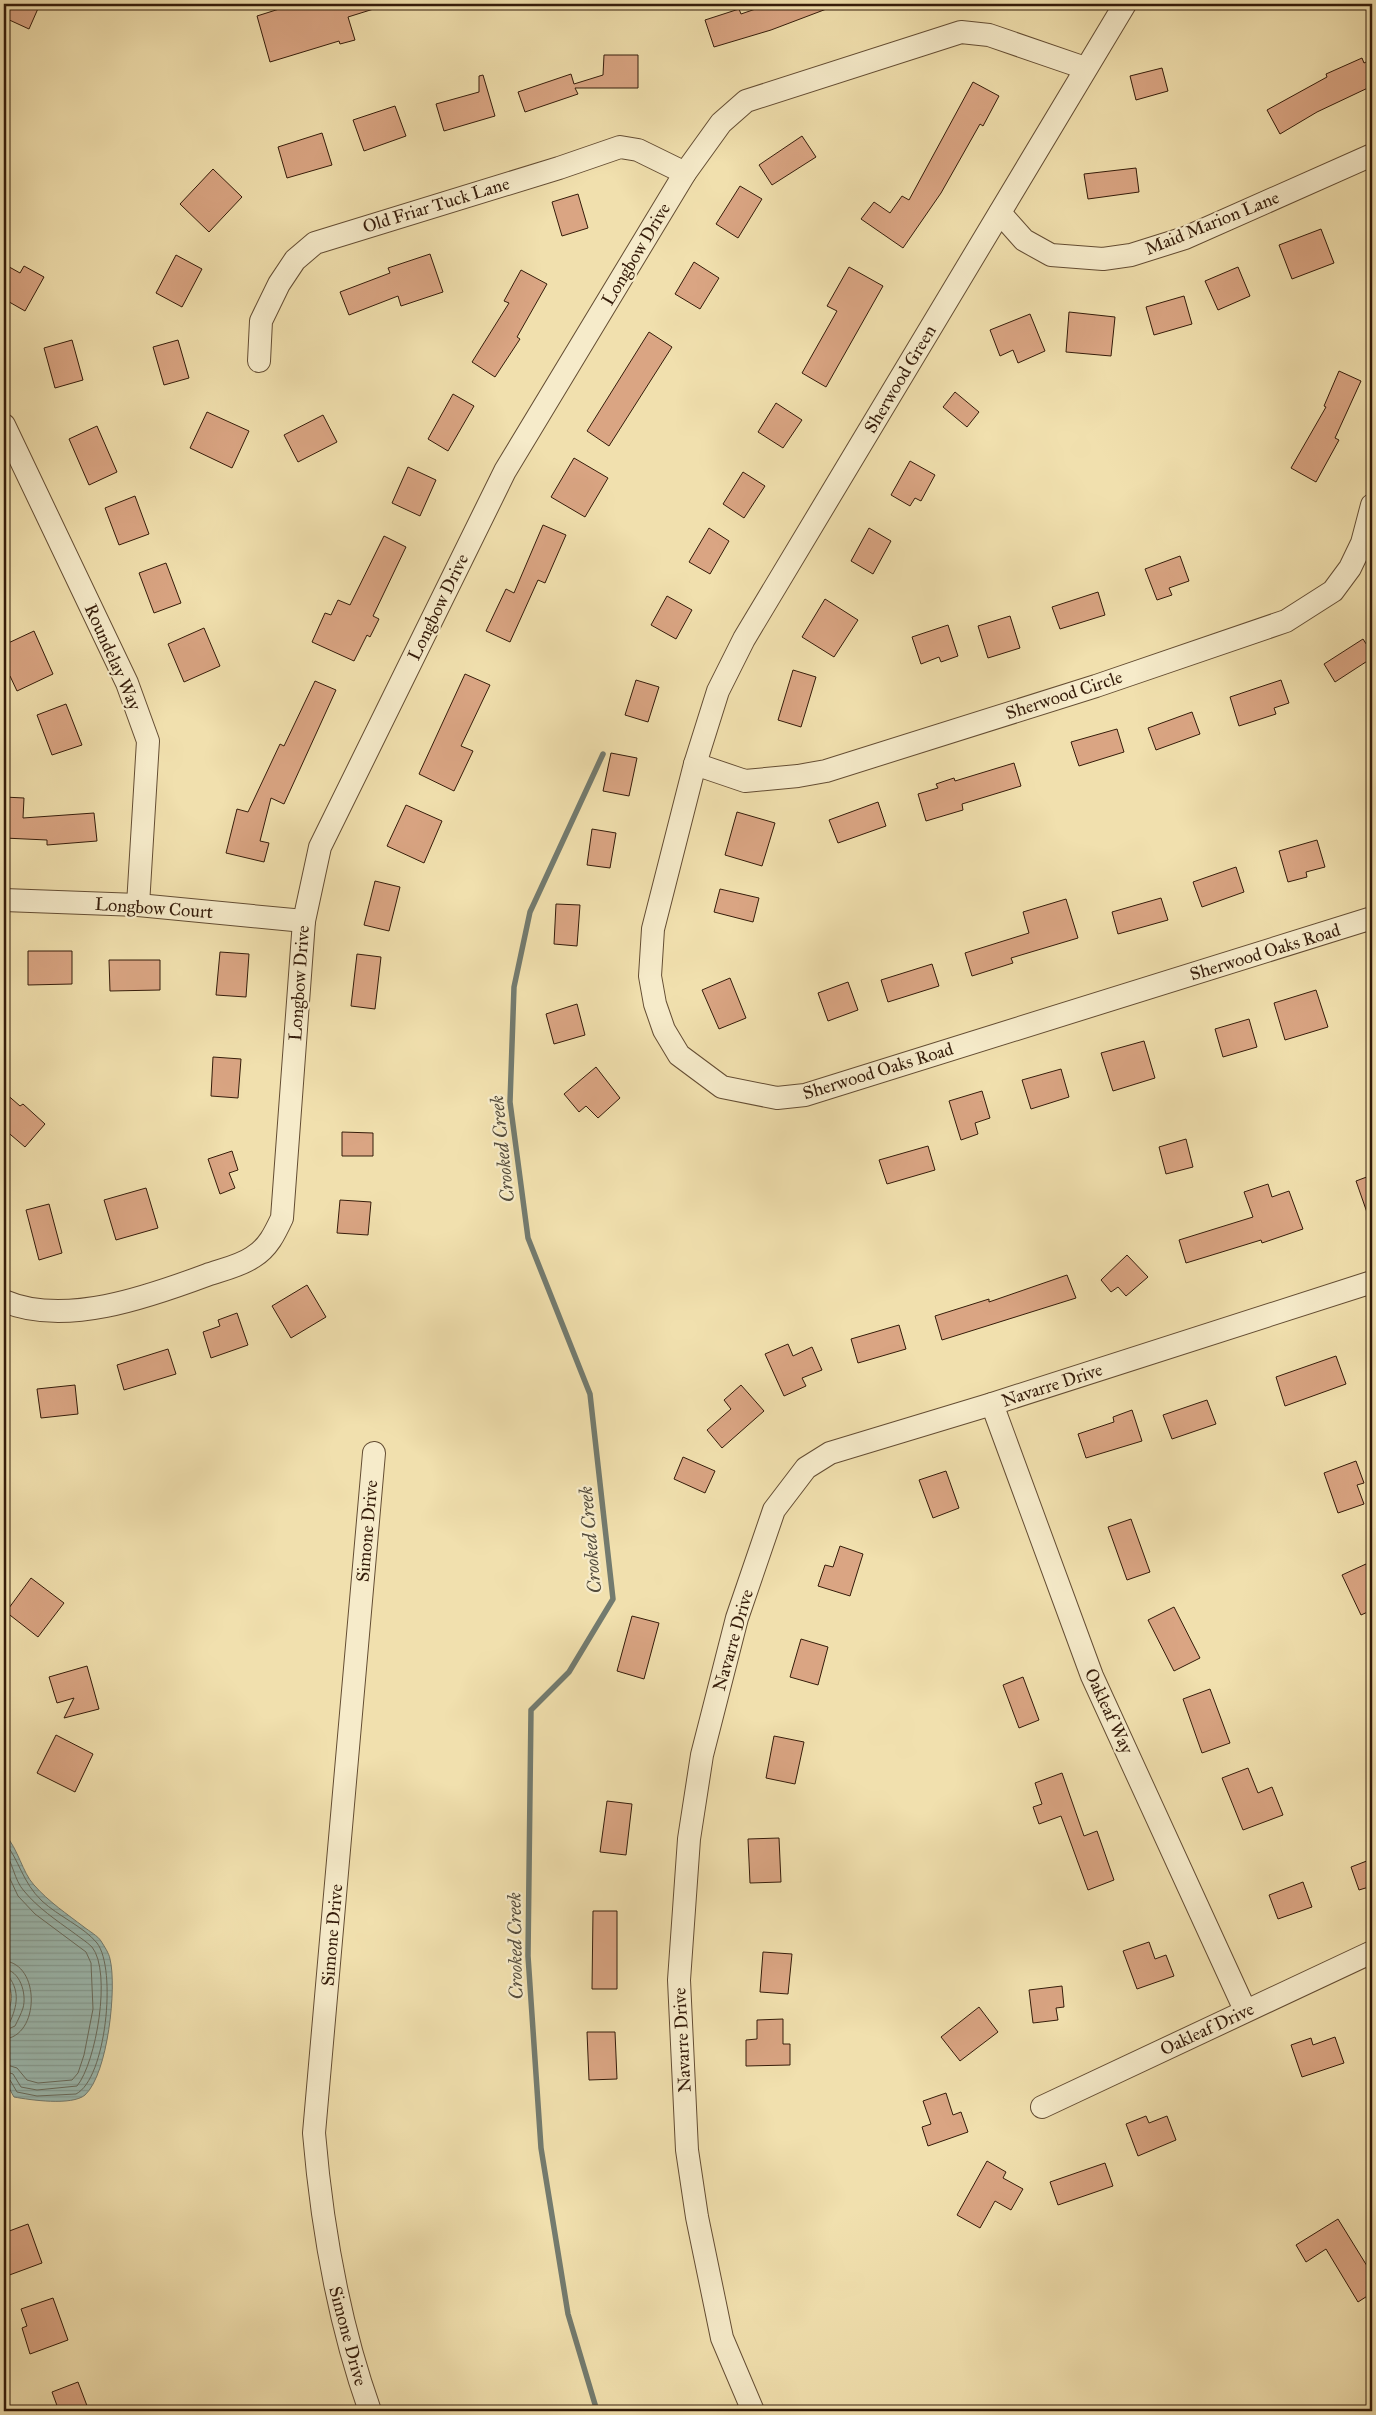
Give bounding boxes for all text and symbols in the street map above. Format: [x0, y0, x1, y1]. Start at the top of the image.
street label: Old Friar Tuck Lane [360, 172, 512, 238]
street label: Maid Marion Lane [1142, 186, 1282, 260]
street label: Longbow Drive [597, 199, 676, 310]
street label: Sherwood Green [859, 321, 941, 437]
street label: Longbow Drive [403, 550, 474, 664]
street label: Roundelay Way [80, 600, 146, 714]
street label: Sherwood Circle [1003, 666, 1125, 724]
street label: Longbow Court [94, 893, 214, 924]
street label: Sherwood Oaks Road [1187, 919, 1343, 985]
street label: Longbow Drive [284, 924, 315, 1042]
street label: Sherwood Oaks Road [800, 1038, 956, 1104]
water label: Crooked Creek [485, 1094, 519, 1204]
street label: Navarre Drive [999, 1358, 1105, 1412]
street label: Simone Drive [352, 1479, 382, 1583]
water label: Crooked Creek [574, 1485, 606, 1594]
street label: Navarre Drive [708, 1587, 758, 1693]
street label: Oakleaf Way [1080, 1665, 1139, 1758]
street label: Simone Drive [317, 1883, 347, 1987]
water label: Crooked Creek [503, 1892, 527, 2000]
street label: Navarre Drive [668, 1987, 696, 2093]
street label: Oakleaf Drive [1157, 1998, 1257, 2060]
street label: Simone Drive [324, 2284, 372, 2388]

